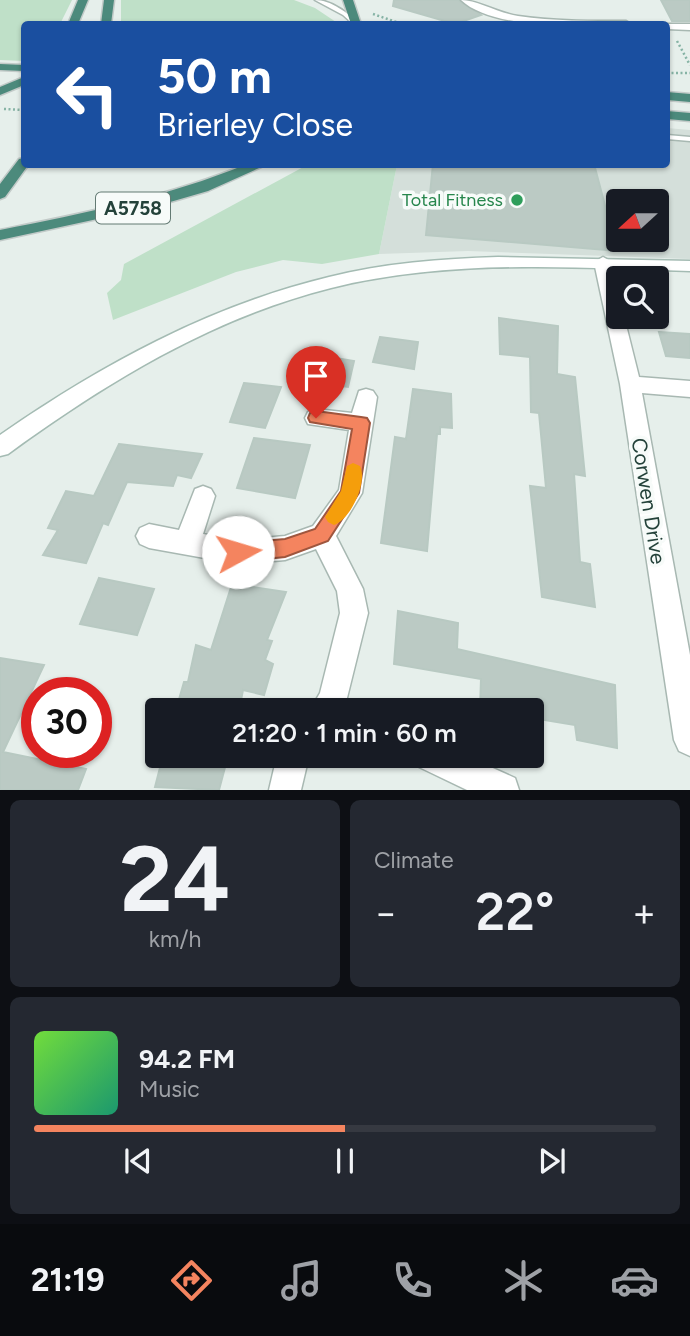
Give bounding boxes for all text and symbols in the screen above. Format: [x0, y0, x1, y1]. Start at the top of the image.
text: 50 m [157, 46, 272, 105]
icon: left [42, 49, 133, 140]
text: Brierley Close [157, 106, 353, 144]
place label: Total Fitness [402, 189, 503, 211]
north arrow [606, 189, 668, 252]
map controls [606, 189, 669, 329]
road number: A5758 [96, 192, 170, 224]
marker: Total Fitness [509, 192, 525, 208]
button: search [606, 266, 669, 329]
pin [286, 346, 346, 418]
icon: arrive [297, 357, 335, 395]
street label: Corwen Drive [627, 436, 671, 566]
position arrow [201, 515, 275, 589]
speed limit sign: 30 [21, 677, 112, 768]
text: 21:20 · 1 min · 60 m [232, 717, 457, 749]
text: 24 [120, 825, 230, 934]
text: Climate [374, 846, 453, 874]
text: 22° [476, 881, 554, 943]
text: − [374, 890, 398, 936]
text: + [632, 890, 656, 936]
text: km/h [149, 925, 201, 953]
text: 94.2 FM [139, 1043, 235, 1075]
text: Music [139, 1075, 200, 1103]
icon: previous [119, 1142, 157, 1180]
icon: pause [326, 1142, 364, 1180]
icon: next [533, 1142, 571, 1180]
icon: directions [167, 1256, 216, 1305]
icon: music [277, 1256, 326, 1305]
icon: phone [388, 1256, 437, 1305]
icon: climate [499, 1256, 548, 1305]
icon: car [610, 1256, 659, 1305]
text: 21:19 [31, 1261, 105, 1299]

